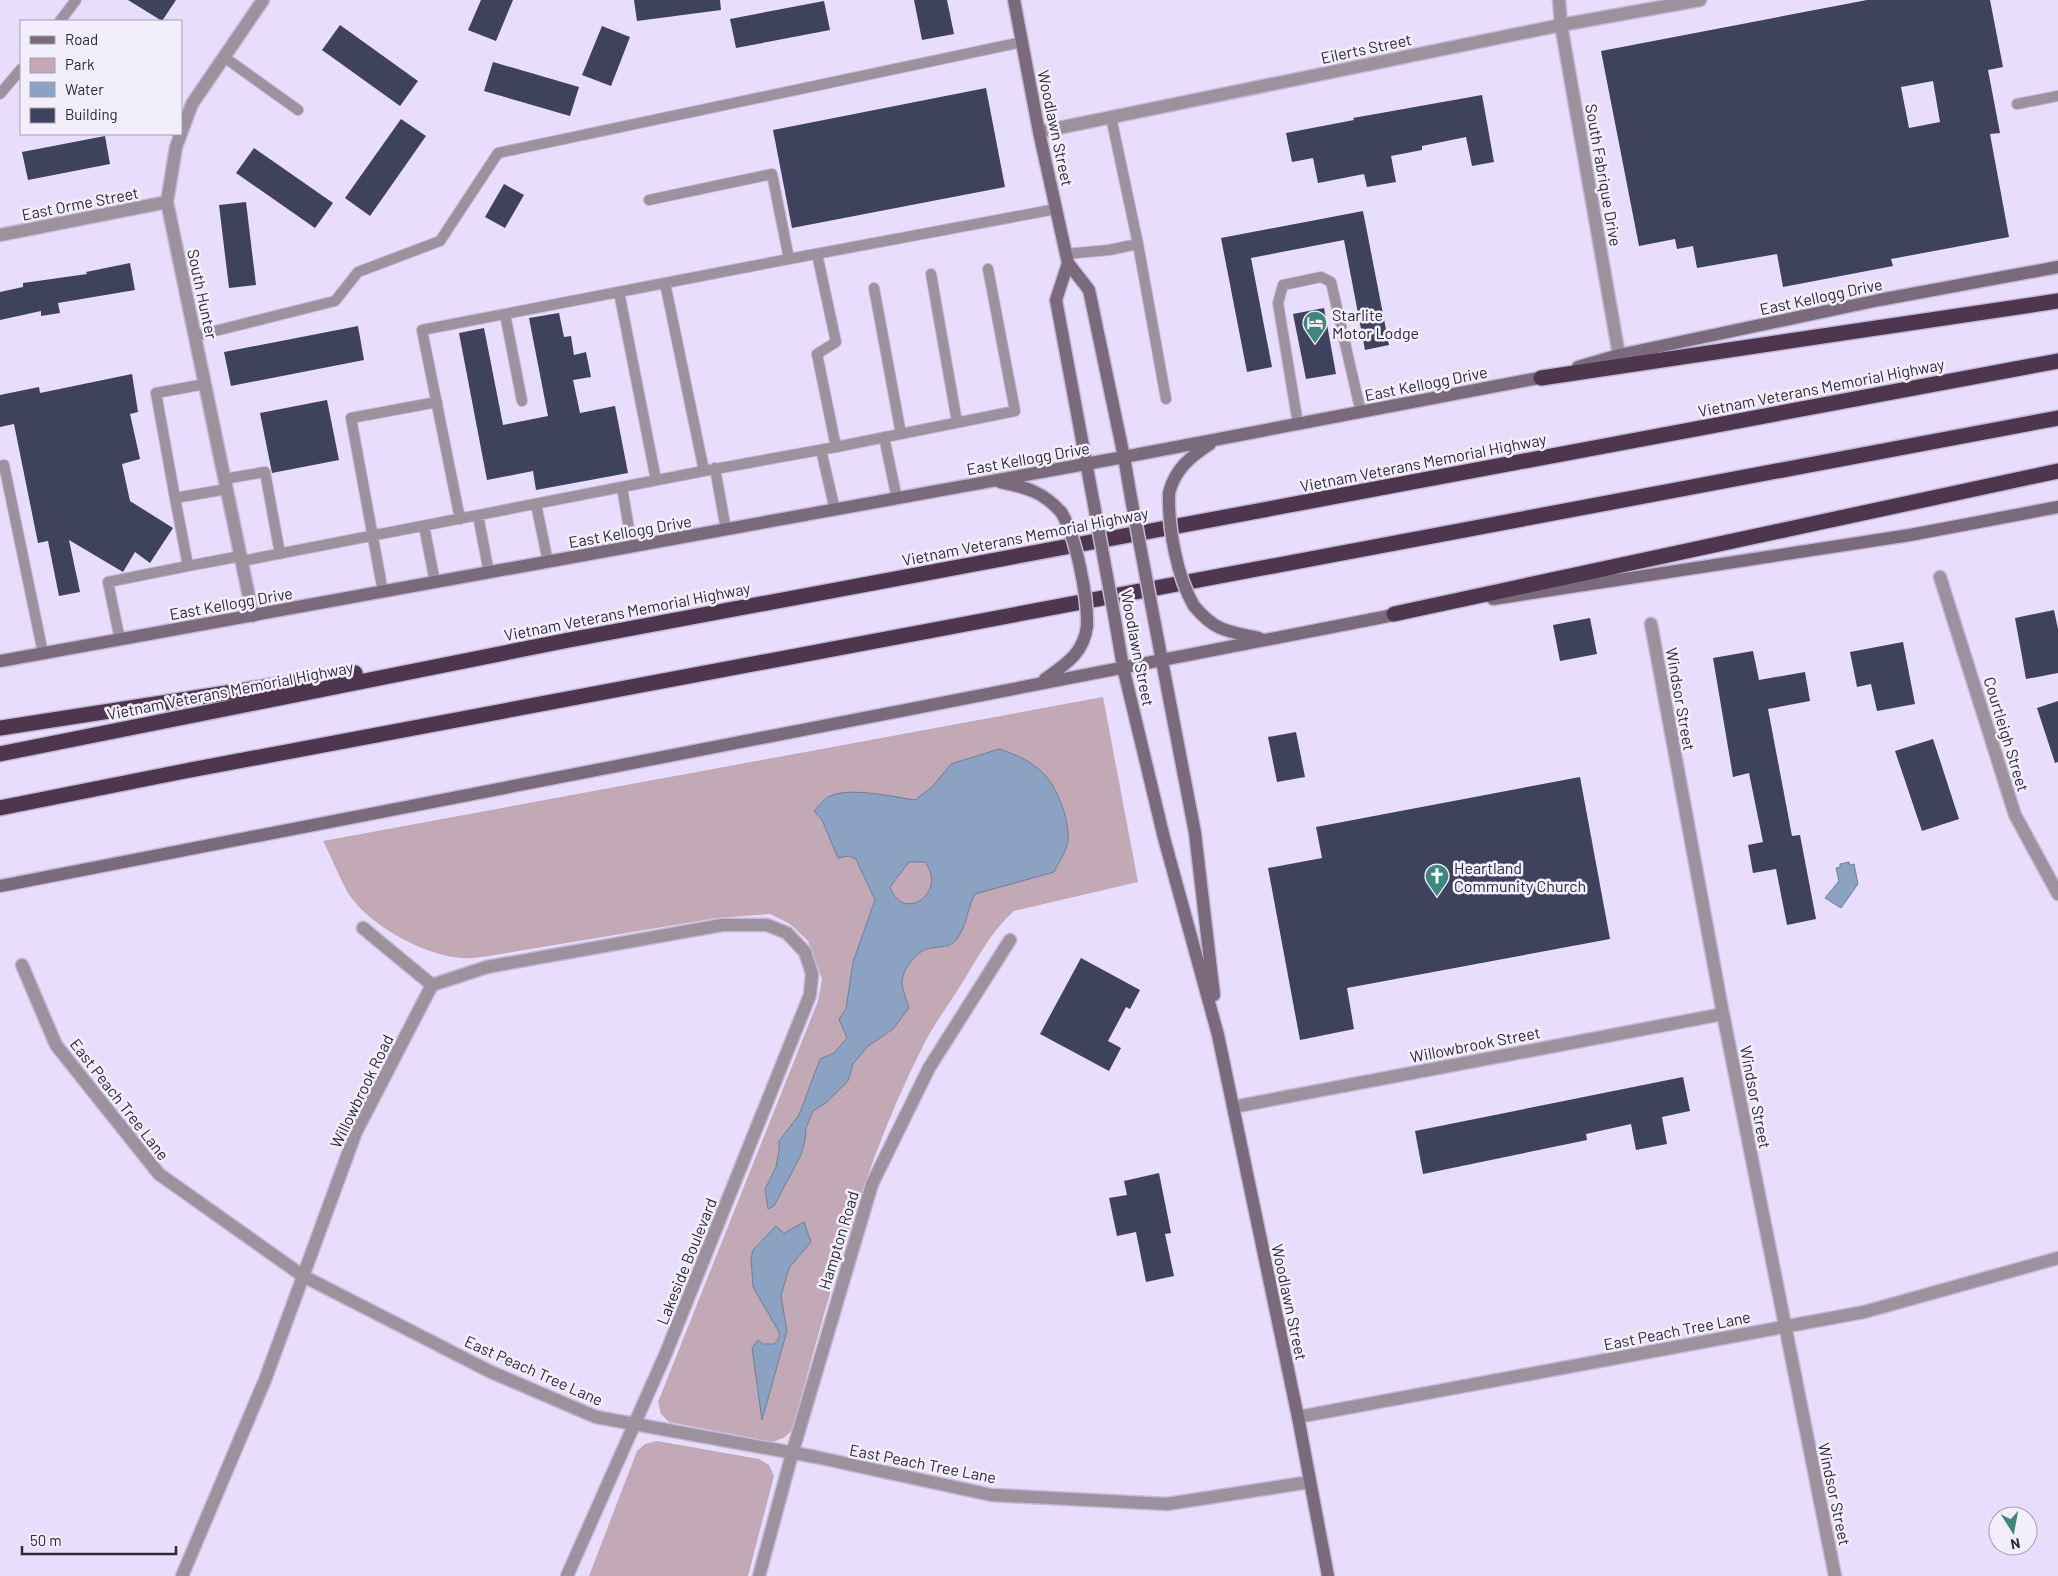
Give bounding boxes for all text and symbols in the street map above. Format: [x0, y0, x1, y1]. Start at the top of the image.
legend [20, 20, 182, 135]
street label: Eilerts Street [1319, 29, 1413, 67]
text: Road [65, 30, 98, 48]
text: Park [65, 55, 95, 73]
street label: Woodlawn Street [1034, 68, 1078, 188]
text: Water [65, 80, 104, 98]
street label: South Fabrique Drive [1582, 102, 1626, 248]
text: Building [65, 105, 118, 123]
street label: East Orme Street [20, 182, 140, 224]
street label: South Hunter [184, 247, 222, 341]
street label: East Kellogg Drive [1758, 274, 1884, 318]
place label: Starlite Motor Lodge [1332, 305, 1419, 342]
hotel icon: Starlite Motor Lodge [1302, 310, 1328, 344]
street label: Vietnam Veterans Memorial Highway [1696, 354, 1947, 420]
street label: East Kellogg Drive [1363, 362, 1489, 404]
street label: Vietnam Veterans Memorial Highway [1298, 429, 1549, 495]
street label: East Kellogg Drive [965, 438, 1091, 478]
street label: Vietnam Veterans Memorial Highway [900, 503, 1151, 569]
street label: East Kellogg Drive [567, 511, 693, 551]
street label: Vietnam Veterans Memorial Highway [502, 578, 753, 644]
street label: East Kellogg Drive [168, 583, 294, 623]
street label: Woodlawn Street [1117, 588, 1159, 708]
street label: Windsor Street [1663, 646, 1699, 752]
street label: Vietnam Veterans Memorial Highway [105, 657, 356, 723]
street label: Courtleigh Street [1980, 674, 2034, 794]
place label: Heartland Community Church [1454, 858, 1586, 895]
church icon: Heartland Community Church [1424, 863, 1450, 897]
street label: Willowbrook Street [1408, 1022, 1542, 1066]
street label: Willowbrook Road [325, 1031, 397, 1151]
street label: East Peach Tree Lane [67, 1034, 173, 1164]
street label: Windsor Street [1737, 1044, 1775, 1150]
street label: Hampton Road [814, 1188, 862, 1292]
street label: Lakeside Boulevard [652, 1195, 720, 1327]
street label: Woodlawn Street [1268, 1242, 1312, 1362]
street label: East Peach Tree Lane [1602, 1306, 1752, 1354]
street label: East Peach Tree Lane [462, 1331, 606, 1409]
street label: East Peach Tree Lane [848, 1439, 998, 1487]
street label: Windsor Street [1815, 1441, 1855, 1547]
north arrow [1988, 1506, 2038, 1556]
scale bar [22, 1524, 176, 1556]
text: 50 m [30, 1531, 62, 1549]
text: N [2009, 1535, 2022, 1553]

